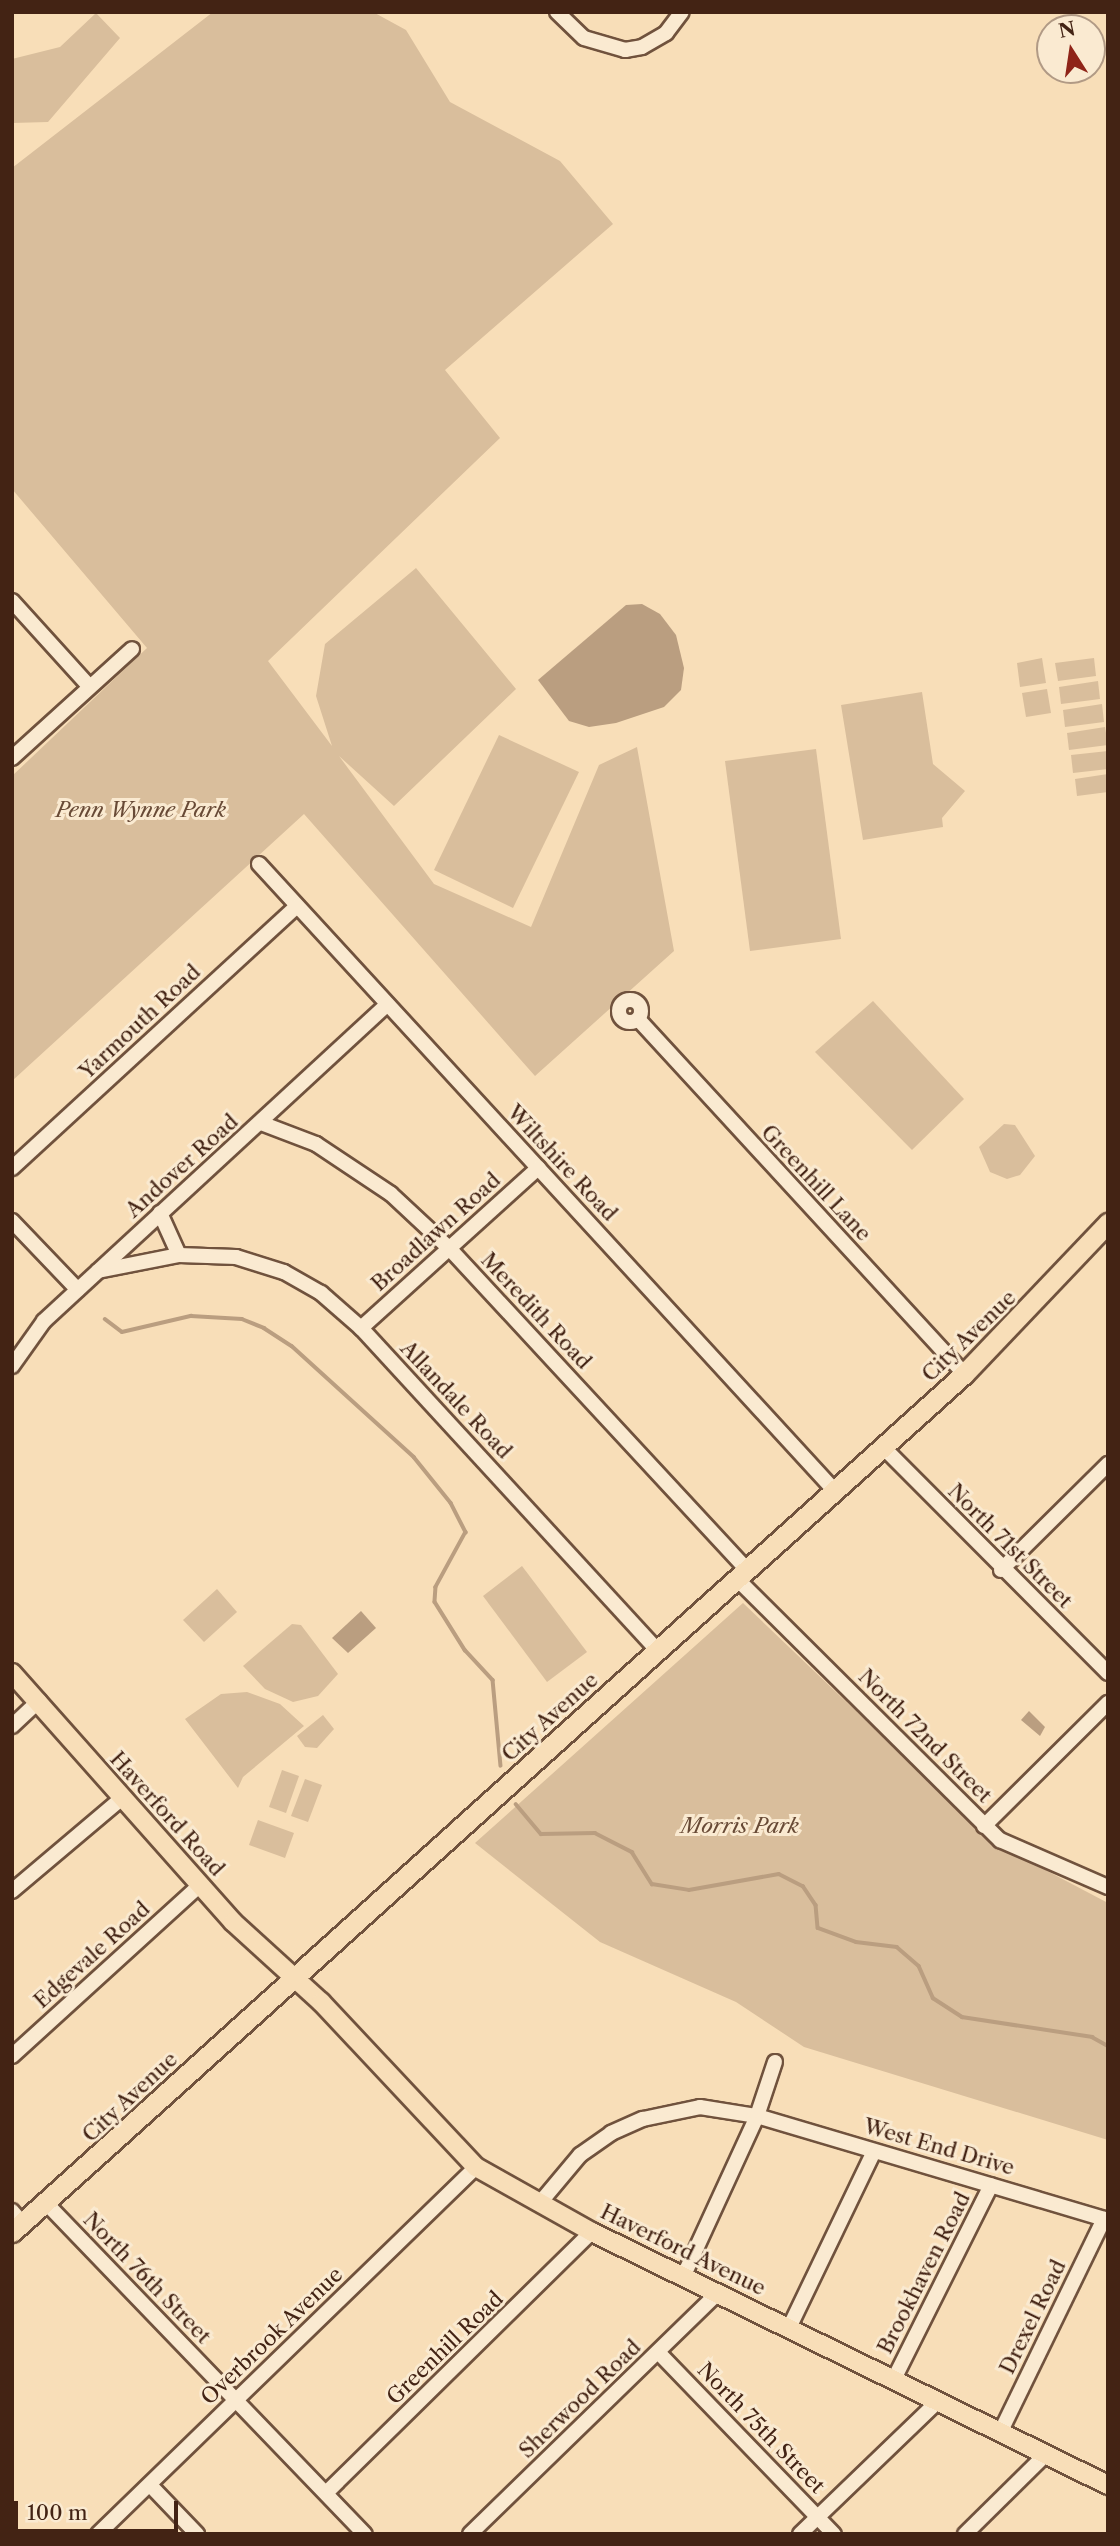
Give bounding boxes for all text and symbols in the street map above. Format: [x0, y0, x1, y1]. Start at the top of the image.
north arrow [1036, 14, 1106, 84]
text: N [1056, 17, 1077, 43]
park label: Penn Wynne Park [56, 797, 226, 823]
street label: Yarmouth Road [74, 960, 206, 1084]
street label: Wiltshire Road [502, 1100, 622, 1226]
street label: Andover Road [121, 1109, 243, 1223]
street label: Greenhill Lane [756, 1120, 876, 1246]
street label: Broadlawn Road [366, 1168, 506, 1296]
street label: Meredith Road [476, 1248, 596, 1374]
street label: City Avenue [916, 1285, 1022, 1387]
street label: Allandale Road [395, 1336, 517, 1464]
street label: North 71st Street [943, 1479, 1077, 1613]
street label: North 72nd Street [853, 1664, 997, 1808]
street label: City Avenue [496, 1667, 604, 1767]
street label: Haverford Road [105, 1747, 229, 1881]
park label: Morris Park [681, 1813, 799, 1839]
street label: Edgevale Road [29, 1896, 155, 2014]
street label: City Avenue [77, 2046, 183, 2148]
street label: West End Drive [861, 2113, 1017, 2181]
street label: Brookhaven Road [872, 2188, 976, 2358]
street label: Haverford Avenue [596, 2199, 770, 2301]
street label: North 76th Street [78, 2207, 216, 2349]
street label: Drexel Road [995, 2256, 1071, 2378]
street label: Overbrook Avenue [196, 2262, 348, 2410]
street label: Greenhill Road [382, 2286, 508, 2410]
street label: Sherwood Road [514, 2335, 646, 2463]
street label: North 75th Street [692, 2357, 830, 2499]
scale bar [18, 2486, 182, 2530]
text: 100 m [27, 2500, 88, 2525]

